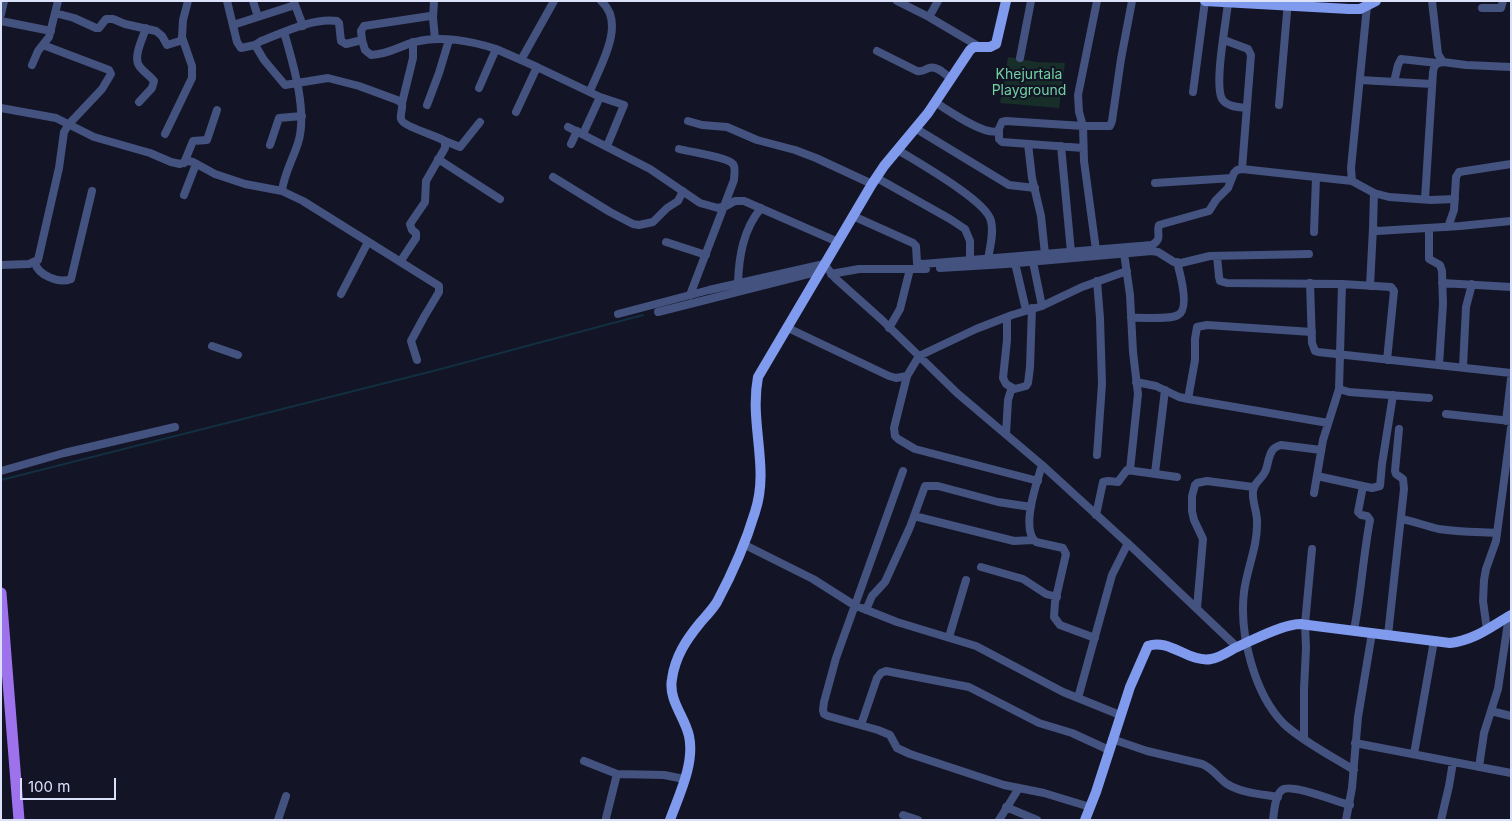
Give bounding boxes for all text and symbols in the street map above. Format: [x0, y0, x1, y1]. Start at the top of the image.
park label: Khejurtala Playground [992, 67, 1066, 100]
scale bar [22, 768, 119, 800]
text: 100 m [28, 777, 70, 796]

